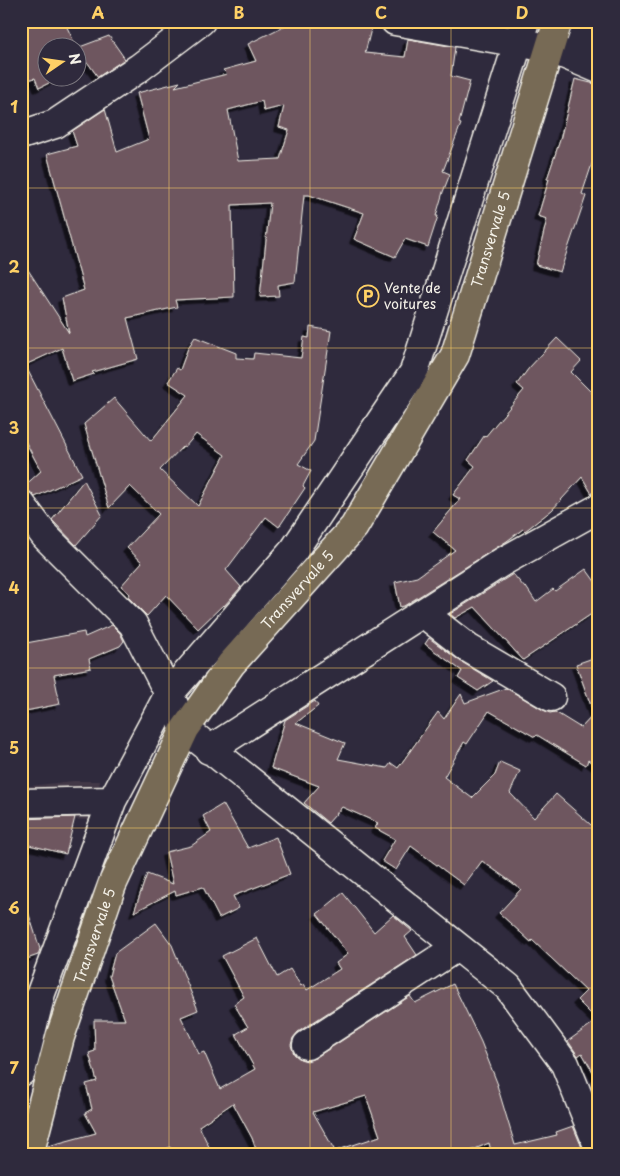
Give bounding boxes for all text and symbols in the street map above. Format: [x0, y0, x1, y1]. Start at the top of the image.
text: A [92, 0, 105, 24]
text: B [234, 0, 245, 24]
text: C [375, 0, 387, 24]
text: D [516, 0, 528, 24]
north arrow [38, 38, 88, 88]
text: N [64, 51, 87, 67]
text: 1 [10, 94, 18, 118]
street label: Transvervale 5 [465, 188, 515, 290]
text: 2 [8, 254, 20, 278]
place label: Vente de voitures [384, 277, 441, 314]
parking icon: Vente de voitures [356, 284, 380, 308]
text: 3 [9, 415, 19, 439]
street label: Transvervale 5 [256, 545, 338, 634]
text: 4 [9, 575, 20, 599]
text: 5 [9, 735, 19, 759]
street label: Transvervale 5 [68, 885, 120, 986]
text: 6 [8, 895, 20, 919]
text: 7 [9, 1055, 19, 1079]

